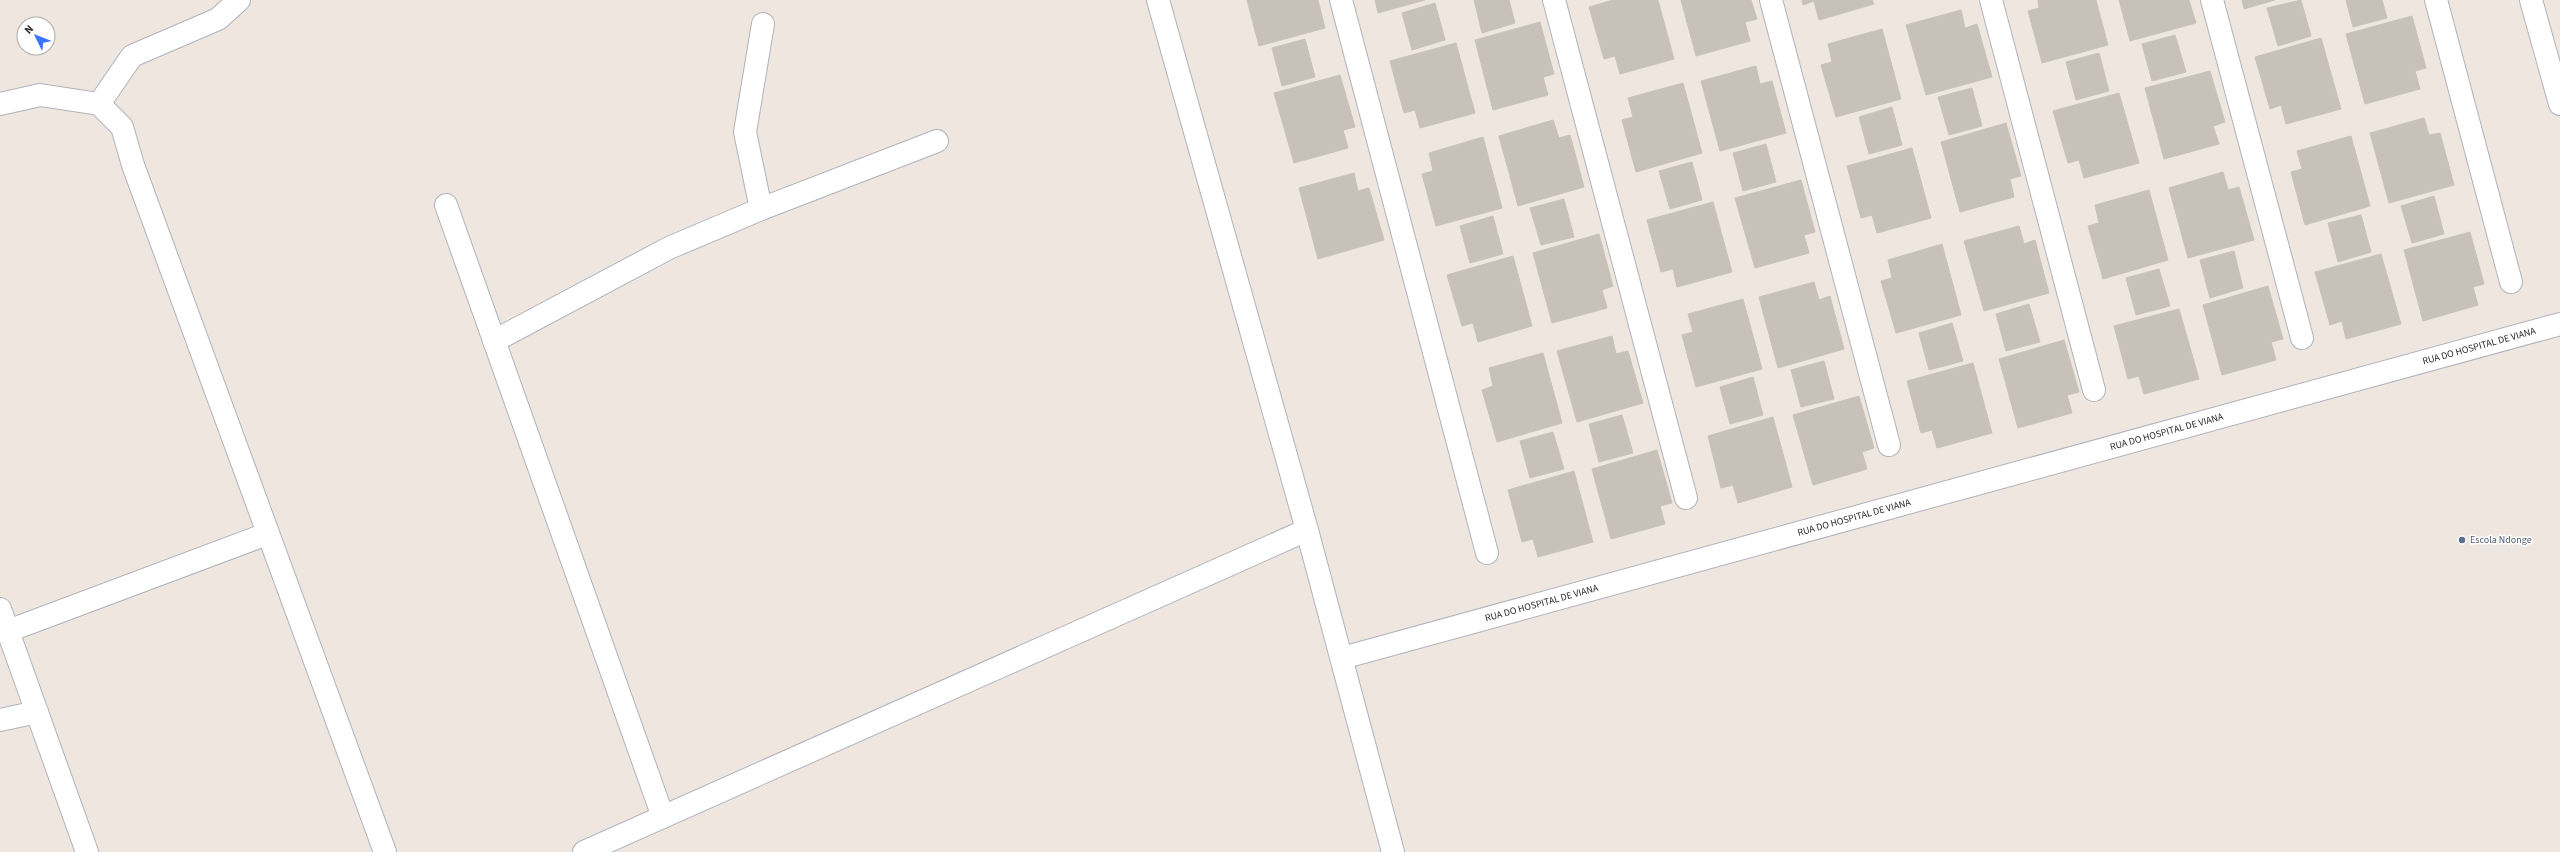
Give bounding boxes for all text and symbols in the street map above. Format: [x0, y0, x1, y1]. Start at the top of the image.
north arrow [16, 16, 56, 56]
text: N [21, 22, 37, 37]
street label: RUA DO HOSPITAL DE VIANA [2421, 324, 2538, 368]
street label: RUA DO HOSPITAL DE VIANA [2108, 410, 2225, 454]
street label: RUA DO HOSPITAL DE VIANA [1796, 495, 1913, 540]
place label: Escola Ndonge [2470, 533, 2532, 547]
marker: Escola Ndonge [2457, 535, 2467, 545]
street label: RUA DO HOSPITAL DE VIANA [1483, 581, 1600, 625]

